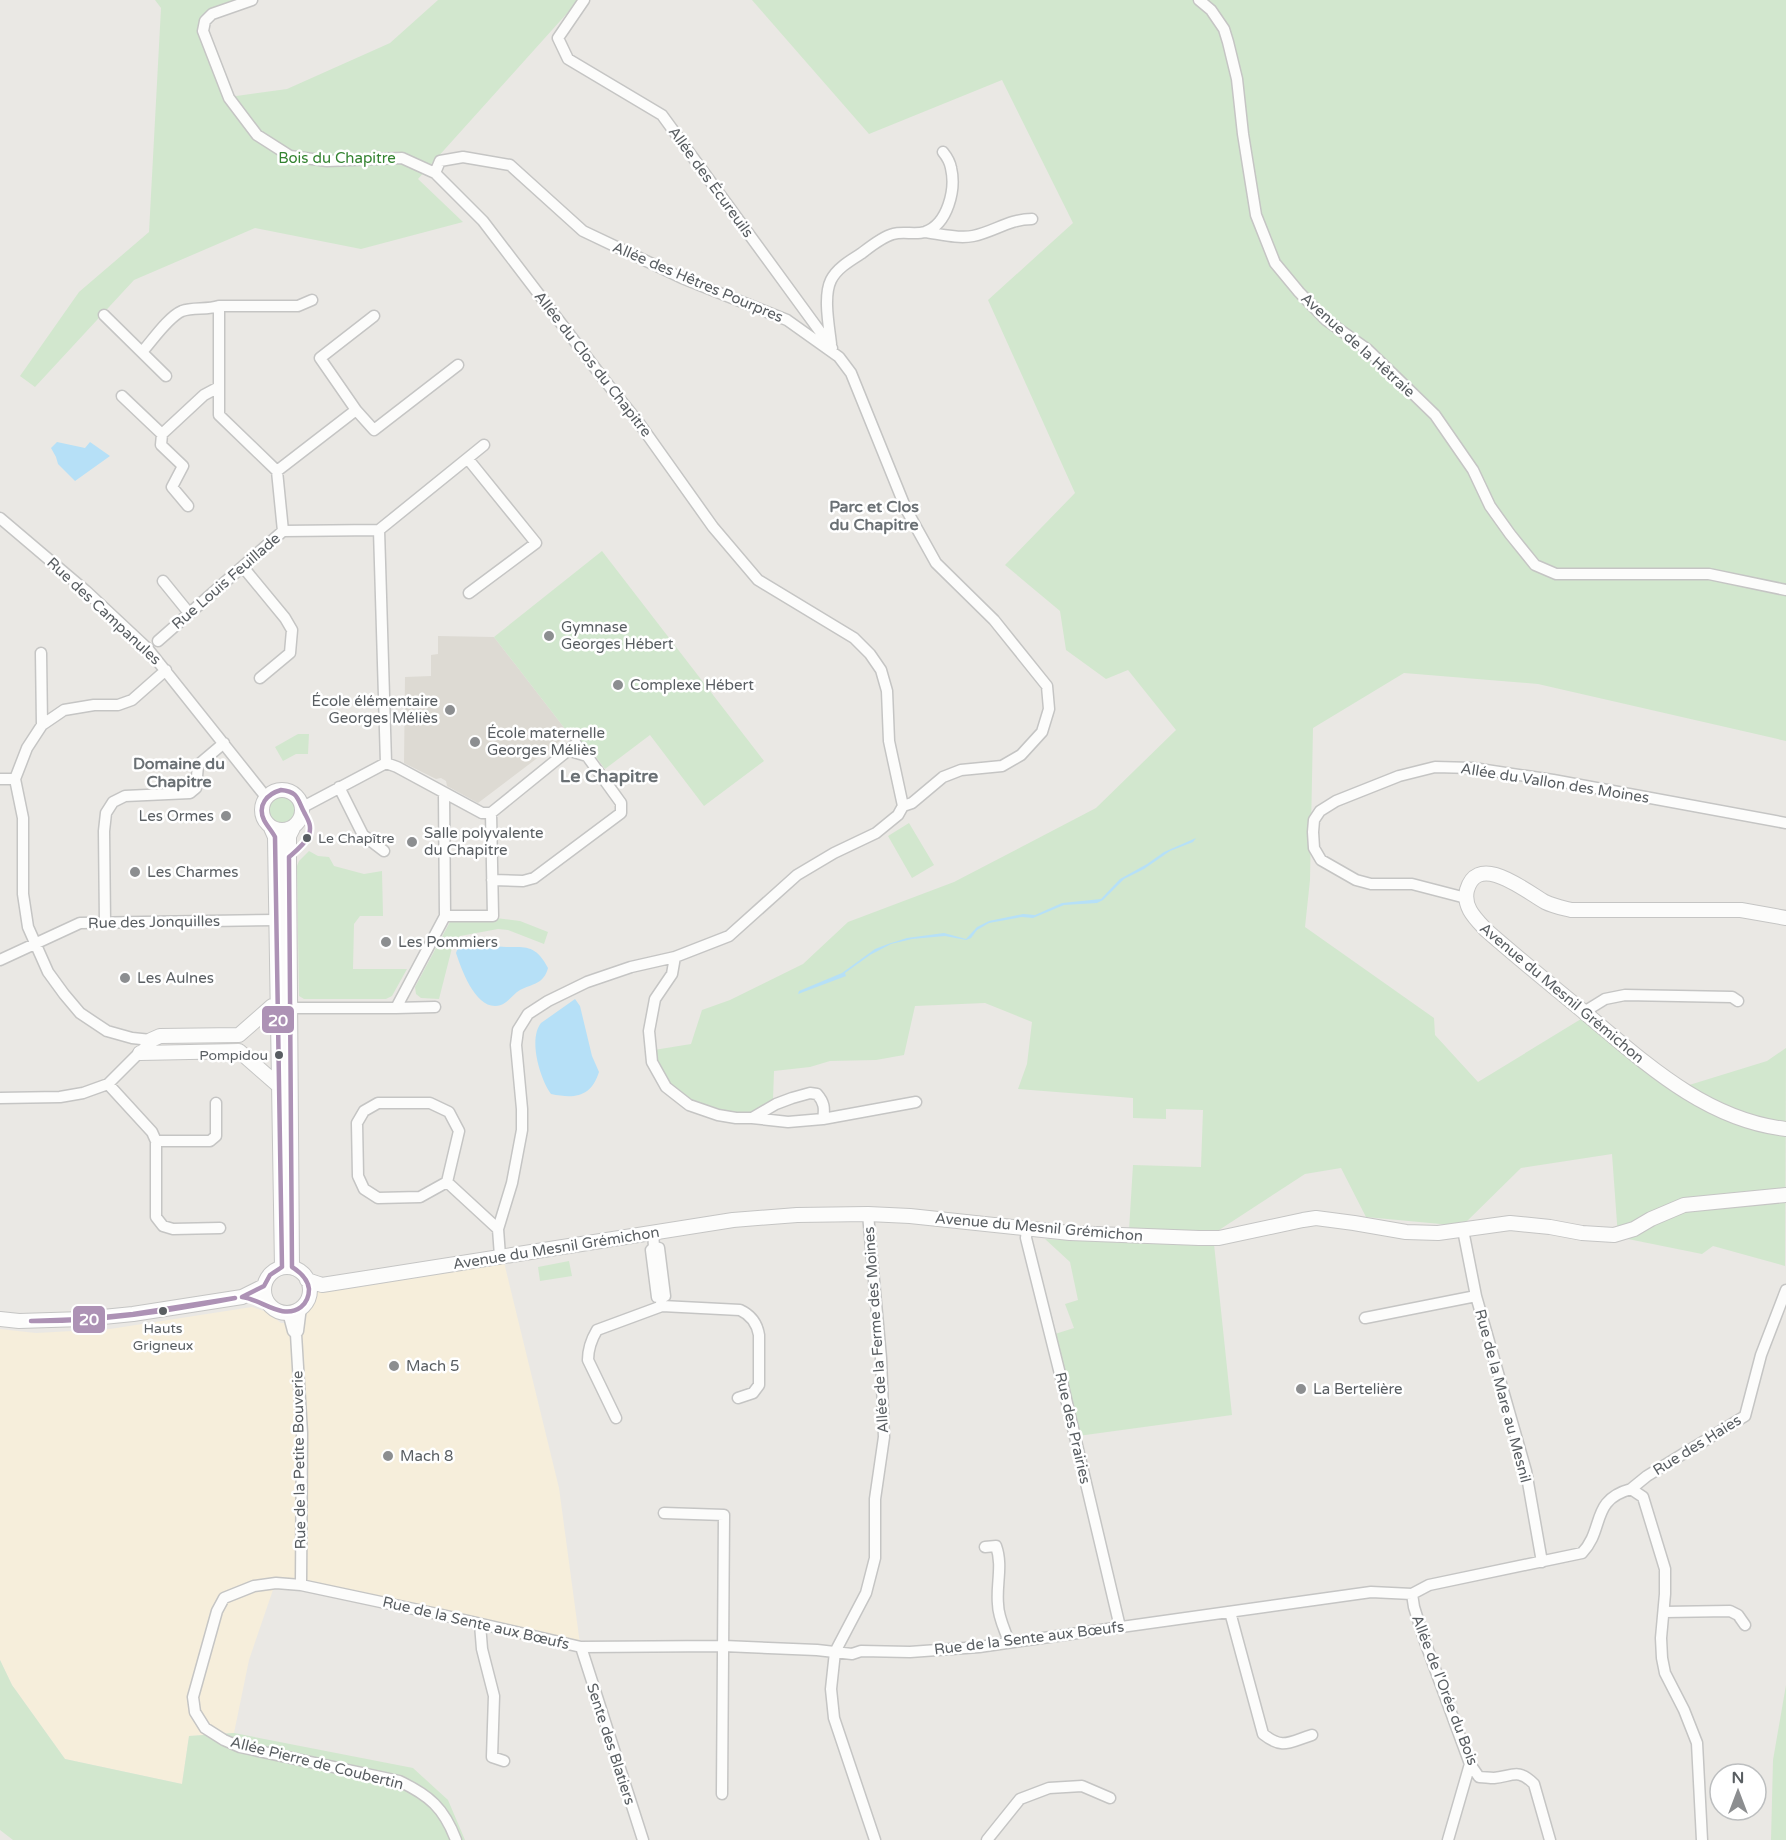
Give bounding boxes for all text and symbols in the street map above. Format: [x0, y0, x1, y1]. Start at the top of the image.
street label: Allée des Écureuils [665, 123, 757, 241]
park label: Bois du Chapitre [278, 149, 396, 167]
street label: Allée des Hêtres Pourpres [610, 238, 786, 326]
street label: Allée du Clos du Chapitre [531, 288, 655, 440]
street label: Avenue de la Hêtraie [1297, 289, 1419, 401]
district label: Parc et Clos du Chapitre [829, 497, 919, 535]
street label: Rue Louis Feuillade [168, 529, 284, 633]
street label: Rue des Campanules [43, 553, 165, 669]
place label: Gymnase Georges Hébert [561, 618, 674, 653]
marker: Gymnase Georges Hébert [542, 629, 556, 643]
place label: Complexe Hébert [630, 676, 754, 694]
marker: Complexe Hébert [611, 678, 625, 692]
place label: École élémentaire Georges Méliès [312, 692, 438, 727]
marker: École élémentaire Georges Méliès [443, 703, 457, 717]
place label: École maternelle Georges Méliès [487, 724, 605, 759]
marker: École maternelle Georges Méliès [468, 735, 482, 749]
district label: Domaine du Chapitre [133, 754, 225, 792]
street label: Allée du Vallon des Moines [1459, 759, 1651, 807]
district label: Le Chapitre [560, 765, 658, 787]
place label: Les Ormes [139, 807, 214, 825]
marker: Les Ormes [219, 809, 233, 823]
place label: Salle polyvalente du Chapitre [424, 824, 544, 859]
place label: Le Chapître [318, 830, 395, 847]
marker: Le Chapître [301, 832, 313, 844]
marker: Salle polyvalente du Chapitre [405, 835, 419, 849]
place label: Les Charmes [147, 863, 238, 881]
marker: Les Charmes [128, 865, 142, 879]
street label: Rue des Jonquilles [88, 912, 220, 932]
street label: Avenue du Mesnil Grémichon [1476, 919, 1648, 1067]
place label: Les Pommiers [398, 933, 498, 951]
marker: Les Pommiers [379, 935, 393, 949]
place label: Les Aulnes [137, 969, 214, 987]
marker: Les Aulnes [118, 971, 132, 985]
line badge: 20 [261, 1005, 295, 1034]
text: 20 [268, 1011, 288, 1031]
place label: Pompidou [199, 1047, 268, 1064]
marker: Pompidou [273, 1049, 285, 1061]
street label: Avenue du Mesnil Grémichon [934, 1209, 1144, 1245]
street label: Avenue du Mesnil Grémichon [451, 1223, 661, 1273]
street label: Allée de la Ferme des Moines [860, 1226, 892, 1434]
line badge: 20 [72, 1305, 106, 1334]
marker: Hauts Grigneux [157, 1305, 169, 1317]
street label: Rue de la Mare au Mesnil [1471, 1307, 1535, 1485]
text: 20 [79, 1310, 99, 1330]
place label: Hauts Grigneux [133, 1320, 193, 1354]
place label: Mach 5 [406, 1357, 459, 1375]
marker: Mach 5 [387, 1359, 401, 1373]
street label: Rue de la Petite Bouverie [288, 1370, 310, 1550]
street label: Rue des Prairies [1051, 1370, 1095, 1486]
place label: La Bertelière [1313, 1380, 1403, 1398]
marker: La Bertelière [1294, 1382, 1308, 1396]
street label: Rue des Haies [1650, 1411, 1744, 1479]
place label: Mach 8 [400, 1447, 453, 1465]
marker: Mach 8 [381, 1449, 395, 1463]
street label: Rue de la Sente aux Bœufs [381, 1593, 571, 1653]
street label: Allée de l'Orée du Bois [1408, 1612, 1482, 1768]
street label: Rue de la Sente aux Bœufs [933, 1617, 1125, 1659]
street label: Sente des Blatiers [583, 1681, 639, 1807]
street label: Allée Pierre de Coubertin [229, 1733, 405, 1793]
north arrow [1708, 1762, 1768, 1822]
text: N [1732, 1768, 1744, 1788]

